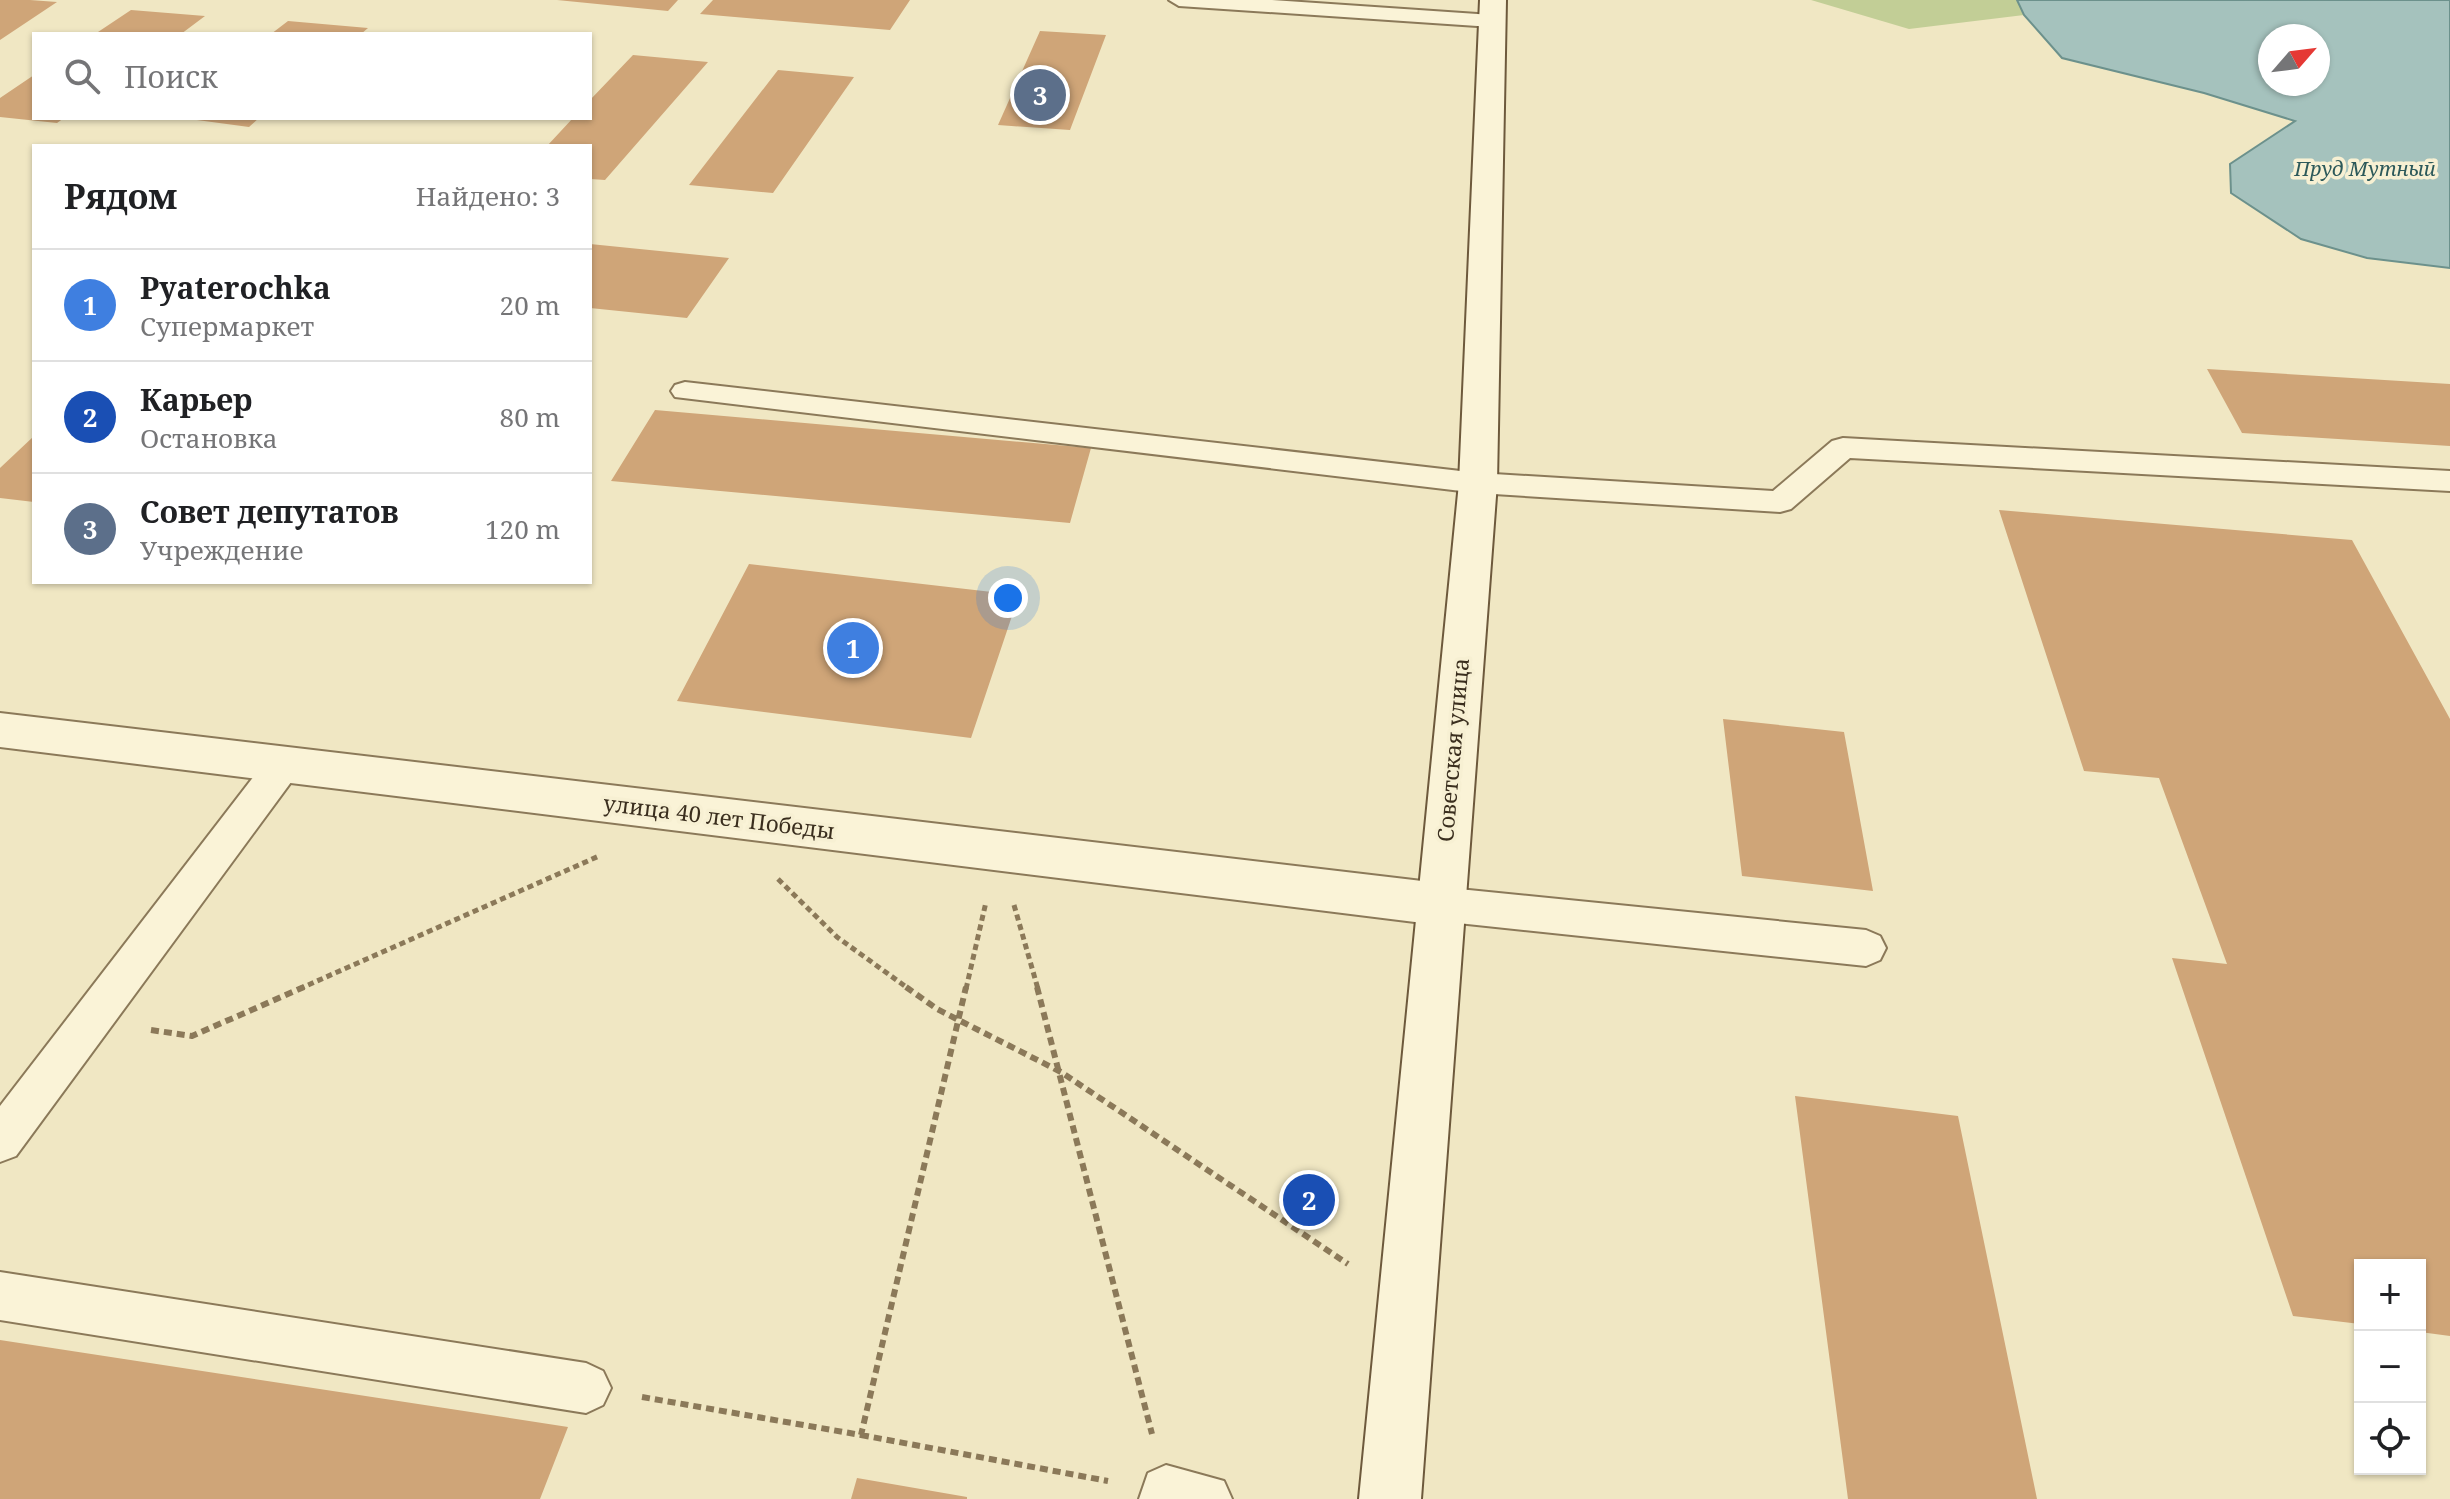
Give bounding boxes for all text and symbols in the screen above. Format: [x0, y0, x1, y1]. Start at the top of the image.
north arrow [2258, 24, 2330, 96]
search box [32, 32, 592, 120]
icon: search [60, 54, 104, 98]
text: Поиск [124, 56, 218, 97]
pin: 3 [1014, 65, 1066, 125]
water label: Пруд Мутный [2293, 155, 2436, 182]
text: Рядом [64, 173, 177, 219]
text: Найдено: 3 [416, 178, 560, 214]
text: Pyaterochka [140, 267, 331, 308]
text: 1 [83, 287, 97, 323]
text: 20 m [500, 287, 560, 323]
text: Супермаркет [140, 308, 314, 344]
text: Карьер [140, 379, 253, 420]
text: 2 [83, 399, 97, 435]
text: 80 m [500, 399, 560, 435]
text: Остановка [140, 420, 278, 456]
text: Совет депутатов [140, 491, 399, 532]
text: 3 [83, 511, 97, 547]
text: 120 m [485, 511, 560, 547]
text: Учреждение [140, 532, 303, 568]
your location [988, 578, 1028, 618]
pin: 1 [827, 618, 879, 678]
street label: Советская улица [1429, 657, 1475, 843]
street label: улица 40 лет Победы [602, 787, 837, 845]
pin: 2 [1283, 1170, 1335, 1230]
map controls [2354, 1259, 2426, 1475]
button: + [2354, 1259, 2426, 1331]
button: − [2354, 1331, 2426, 1403]
button: locate [2354, 1403, 2426, 1475]

